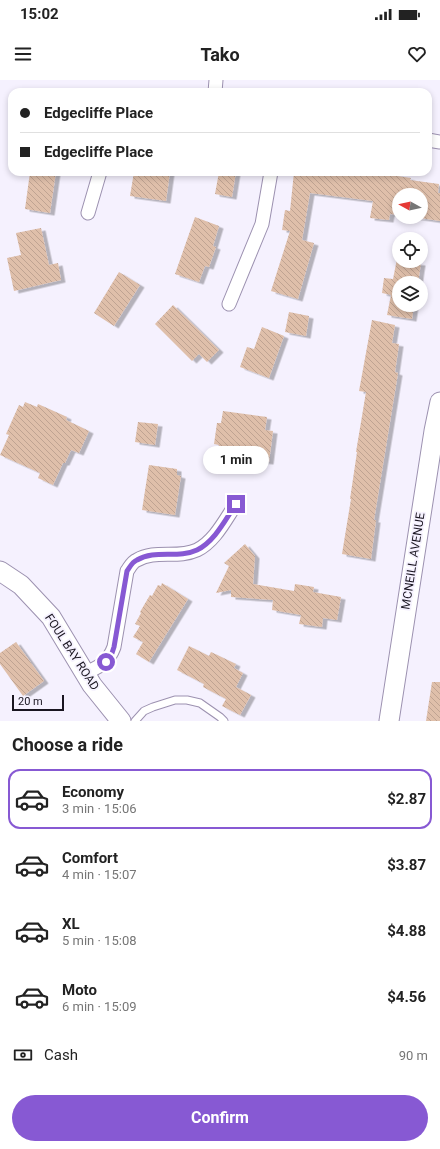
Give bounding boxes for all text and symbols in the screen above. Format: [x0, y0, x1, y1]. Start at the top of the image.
text: 15:02 [20, 5, 59, 23]
icon: menu [12, 43, 34, 65]
icon: heart [406, 43, 428, 65]
text: Tako [200, 44, 240, 65]
text: Edgecliffe Place [44, 104, 153, 122]
text: Edgecliffe Place [44, 143, 153, 161]
north arrow [392, 188, 428, 224]
map controls [392, 188, 428, 312]
button: locate [392, 232, 428, 268]
button: layers [392, 276, 428, 312]
callout: 1 min [203, 446, 269, 474]
text: 1 min [220, 452, 252, 467]
route end [227, 495, 245, 513]
street label: MCNEILL AVENUE [398, 511, 428, 610]
street label: FOUL BAY ROAD [42, 611, 102, 693]
route start [97, 653, 115, 671]
scale bar [12, 693, 64, 712]
text: 20 m [18, 695, 43, 708]
text: Choose a ride [12, 734, 123, 755]
icon: car [14, 781, 50, 817]
text: Economy [62, 783, 124, 801]
text: $2.87 [387, 790, 426, 808]
text: 3 min · 15:06 [62, 801, 137, 816]
icon: car [14, 847, 50, 883]
text: Comfort [62, 849, 118, 867]
text: $3.87 [387, 856, 426, 874]
text: 4 min · 15:07 [62, 867, 137, 882]
icon: car [14, 913, 50, 949]
text: XL [62, 915, 80, 933]
text: $4.88 [387, 922, 426, 940]
text: 5 min · 15:08 [62, 933, 137, 948]
icon: car [14, 979, 50, 1015]
text: Moto [62, 981, 97, 999]
text: $4.56 [387, 988, 426, 1006]
text: 6 min · 15:09 [62, 999, 137, 1014]
icon: cash [12, 1044, 34, 1066]
text: Cash [44, 1046, 78, 1064]
text: 90 m [399, 1048, 428, 1063]
button: Confirm [12, 1095, 428, 1141]

